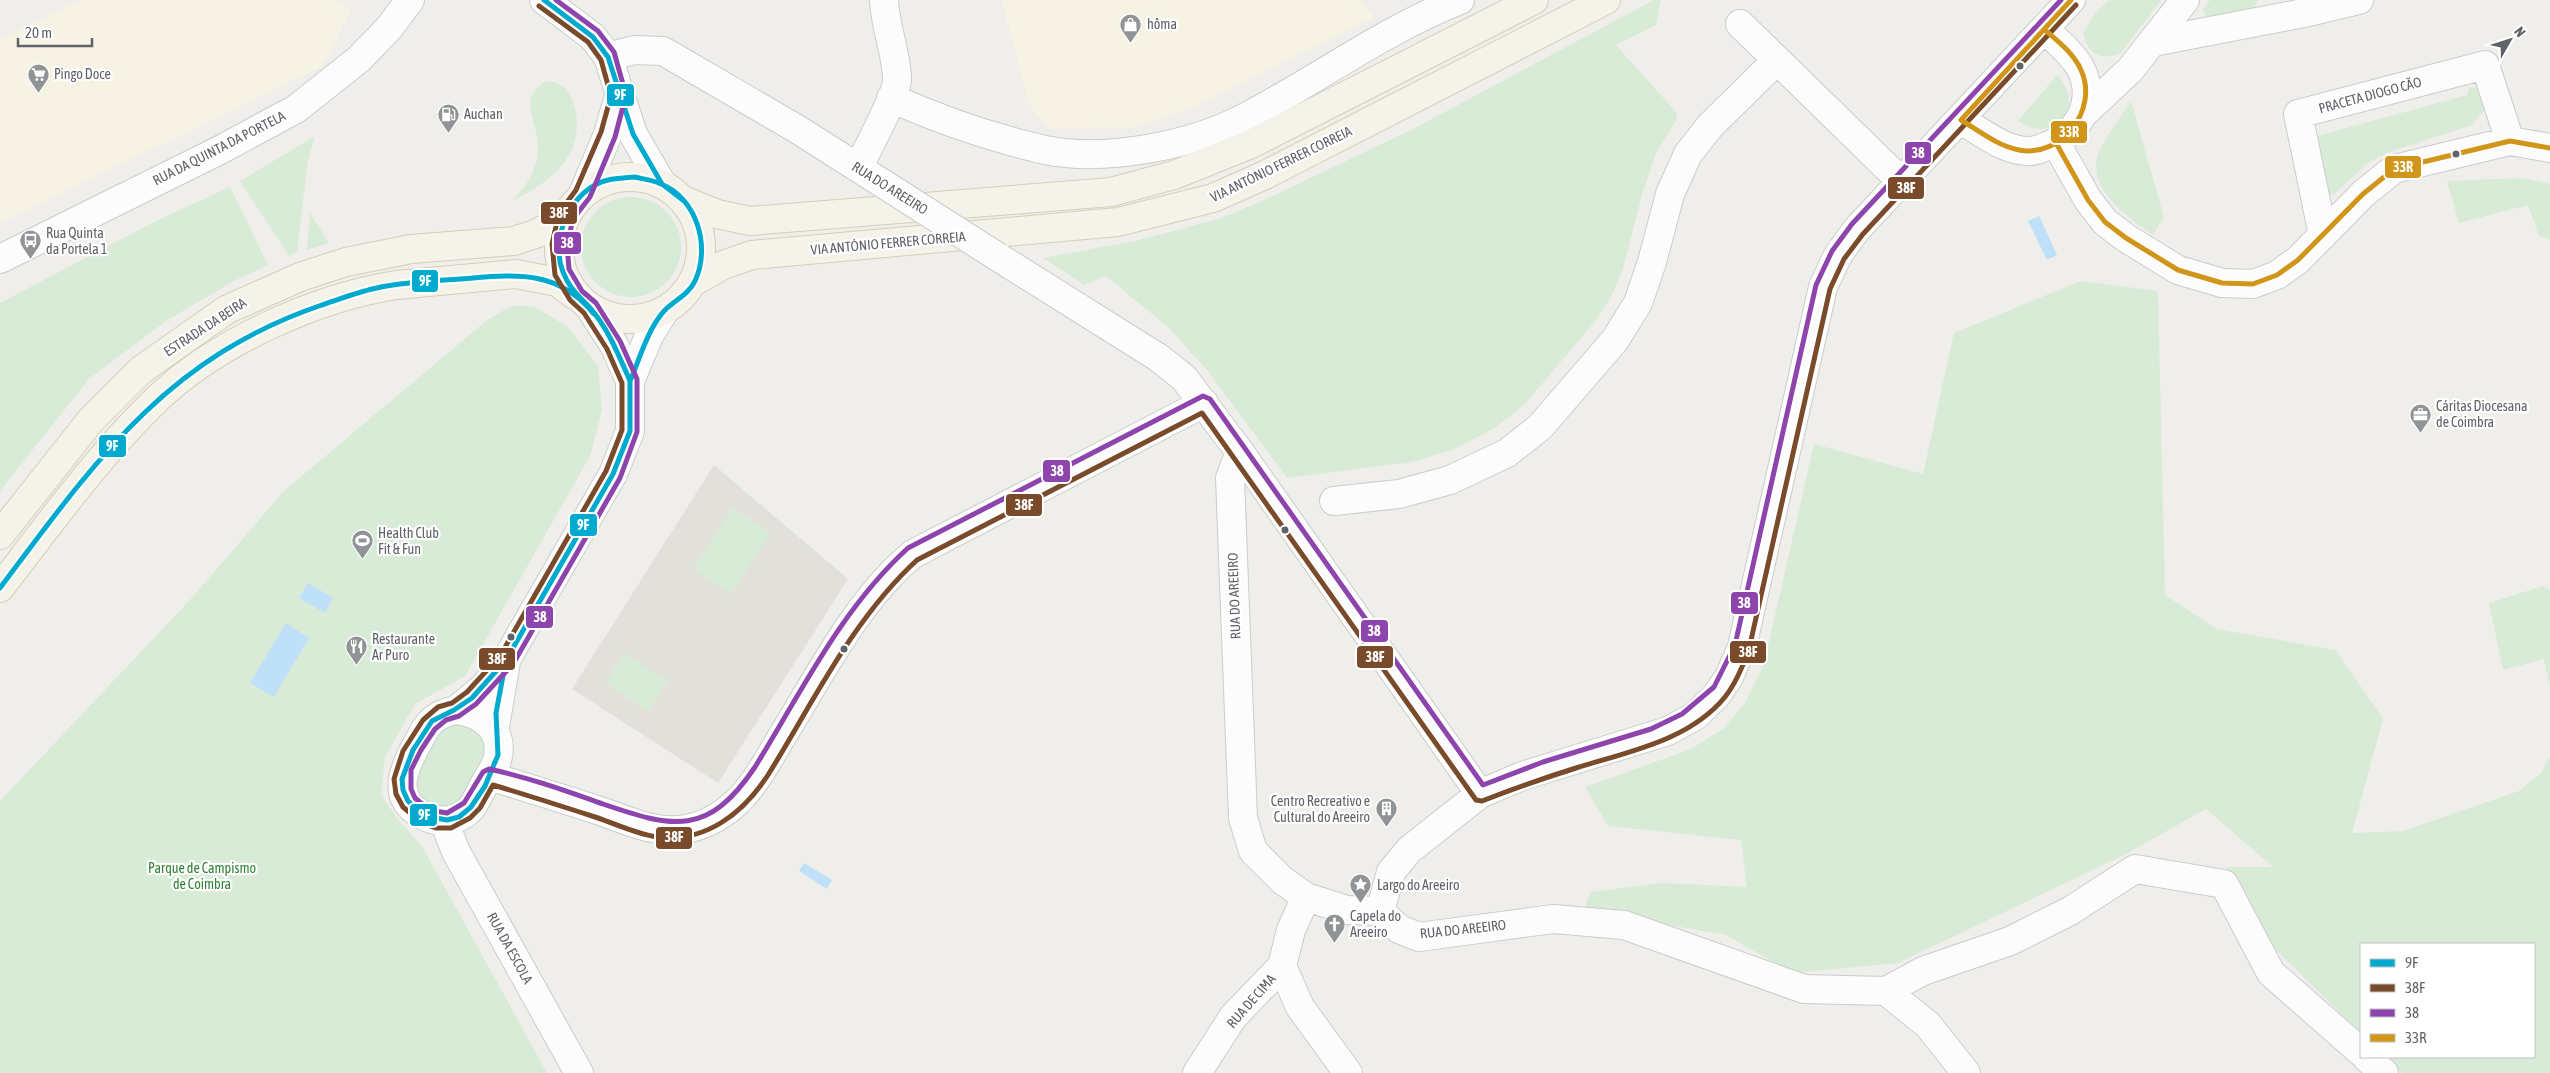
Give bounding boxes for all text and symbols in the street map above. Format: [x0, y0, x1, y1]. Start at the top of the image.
shop icon: hôma [1119, 12, 1143, 43]
scale bar [18, 15, 91, 47]
north arrow [2485, 15, 2535, 65]
place label: hôma [1147, 16, 1177, 32]
text: 20 m [25, 24, 52, 41]
text: N [2511, 24, 2529, 40]
unlabelled marker [2015, 61, 2025, 71]
supermarket icon: Pingo Doce [26, 62, 50, 93]
place label: Pingo Doce [54, 66, 111, 82]
street label: PRACETA DIOGO CÃO [2317, 74, 2423, 116]
line badge: 9F [606, 83, 635, 107]
text: 9F [614, 87, 626, 103]
fuel station icon: Auchan [436, 102, 460, 133]
place label: Auchan [464, 106, 503, 122]
street label: RUA DA QUINTA DA PORTELA [150, 108, 288, 188]
line badge: 33R [2050, 120, 2088, 144]
street label: VIA ANTÓNIO FERRER CORREIA [1208, 123, 1354, 205]
text: 33R [2059, 124, 2079, 140]
line badge: 38 [1904, 141, 1932, 165]
text: 38 [1911, 145, 1925, 161]
unlabelled marker [2451, 149, 2461, 159]
line badge: 33R [2384, 155, 2422, 179]
street label: RUA DO AREEIRO [849, 158, 931, 218]
text: 33R [2393, 159, 2413, 175]
line badge: 38F [1887, 176, 1925, 200]
text: 38F [1897, 180, 1916, 196]
line badge: 38F [540, 201, 578, 225]
text: 38F [550, 205, 569, 221]
place label: Rua Quinta da Portela 1 [46, 225, 107, 257]
street label: VIA ANTÓNIO FERRER CORREIA [810, 228, 966, 258]
bus stop icon: Rua Quinta da Portela 1 [18, 229, 42, 260]
line badge: 38 [553, 231, 582, 255]
text: 38 [560, 235, 574, 251]
line badge: 9F [411, 269, 439, 293]
text: 9F [419, 273, 431, 289]
street label: ESTRADA DA BEIRA [161, 294, 249, 360]
place label: Cáritas Diocesana de Coimbra [2436, 398, 2528, 430]
office icon: Cáritas Diocesana de Coimbra [2408, 402, 2432, 433]
line badge: 9F [98, 434, 127, 458]
text: 9F [106, 438, 118, 454]
line badge: 38 [1042, 459, 1071, 483]
text: 38 [1050, 463, 1064, 479]
line badge: 38F [1005, 493, 1043, 517]
text: 38F [1015, 497, 1034, 513]
line badge: 9F [569, 513, 598, 537]
text: 9F [577, 517, 589, 533]
place label: Health Club Fit & Fun [378, 525, 439, 557]
unlabelled marker [1280, 525, 1290, 535]
sports icon: Health Club Fit & Fun [350, 529, 374, 560]
street label: RUA DO AREEIRO [1224, 553, 1244, 639]
line badge: 38 [1730, 591, 1759, 615]
text: 38 [1737, 595, 1751, 611]
line badge: 38 [525, 605, 554, 629]
text: 38 [533, 609, 547, 625]
line badge: 38 [1360, 619, 1389, 643]
text: 38 [1367, 623, 1381, 639]
place label: Restaurante Ar Puro [372, 631, 435, 663]
unlabelled marker [506, 632, 516, 642]
restaurant icon: Restaurante Ar Puro [344, 635, 368, 666]
line badge: 38F [1729, 640, 1767, 664]
unlabelled marker [839, 644, 849, 654]
text: 38F [1739, 644, 1758, 660]
line badge: 38F [1356, 645, 1394, 669]
line badge: 38F [478, 647, 516, 671]
text: 38F [1366, 649, 1385, 665]
text: 38F [488, 651, 507, 667]
place label: Centro Recreativo e Cultural do Areeiro [1271, 793, 1370, 825]
building icon: Centro Recreativo e Cultural do Areeiro [1374, 797, 1398, 828]
line badge: 9F [409, 803, 438, 827]
text: 9F [418, 807, 430, 823]
line badge: 38F [655, 826, 693, 850]
text: 38F [665, 829, 684, 845]
park label: Parque de Campismo de Coimbra [148, 860, 256, 892]
place icon: Largo do Areeiro [1349, 873, 1373, 904]
place label: Largo do Areeiro [1377, 877, 1460, 893]
place label: Capela do Areeiro [1350, 908, 1401, 940]
street label: RUA DA ESCOLA [484, 910, 536, 987]
church icon: Capela do Areeiro [1322, 912, 1346, 943]
street label: RUA DO AREEIRO [1419, 917, 1507, 941]
legend [2360, 943, 2535, 1058]
text: 9F [2405, 954, 2418, 971]
street label: RUA DE CIMA [1223, 971, 1279, 1031]
text: 38F [2405, 979, 2425, 996]
text: 38 [2405, 1004, 2419, 1021]
text: 33R [2405, 1029, 2427, 1046]

